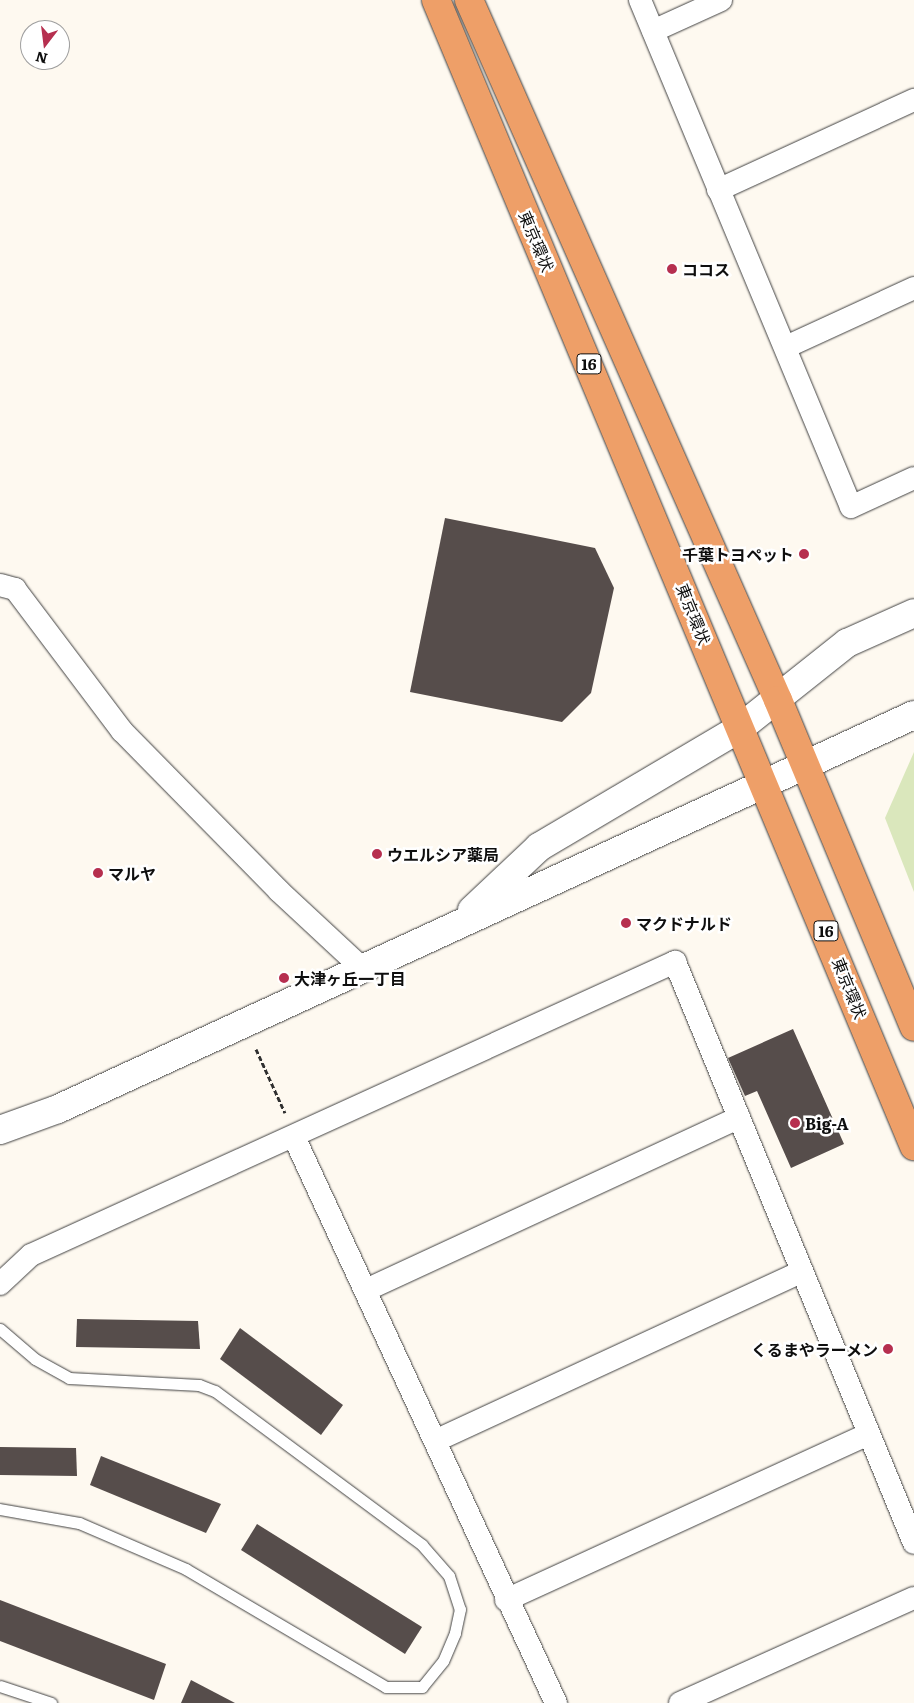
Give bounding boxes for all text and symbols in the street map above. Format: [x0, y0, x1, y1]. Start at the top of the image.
north arrow [20, 20, 70, 70]
text: N [33, 47, 50, 70]
street label: 東京環状 [516, 208, 558, 274]
place label: ココス [682, 259, 730, 279]
marker: ココス [666, 263, 678, 275]
road number: 16 [576, 352, 602, 376]
place label: 千葉トヨペット [682, 544, 794, 564]
marker: 千葉トヨペット [798, 548, 810, 560]
street label: 東京環状 [673, 581, 715, 647]
place label: ウエルシア薬局 [387, 844, 499, 864]
marker: ウエルシア薬局 [371, 848, 383, 860]
place label: マルヤ [108, 863, 156, 883]
marker: マルヤ [92, 867, 104, 879]
place label: マクドナルド [636, 913, 732, 933]
marker: マクドナルド [620, 917, 632, 929]
road number: 16 [814, 918, 838, 944]
street label: 東京環状 [829, 955, 871, 1021]
place label: 大津ヶ丘一丁目 [294, 968, 406, 988]
marker: 大津ヶ丘一丁目 [278, 972, 290, 984]
place label: Big-A [805, 1113, 849, 1133]
marker: Big-A [789, 1117, 801, 1129]
place label: くるまやラーメン [750, 1339, 878, 1359]
marker: くるまやラーメン [882, 1343, 894, 1355]

